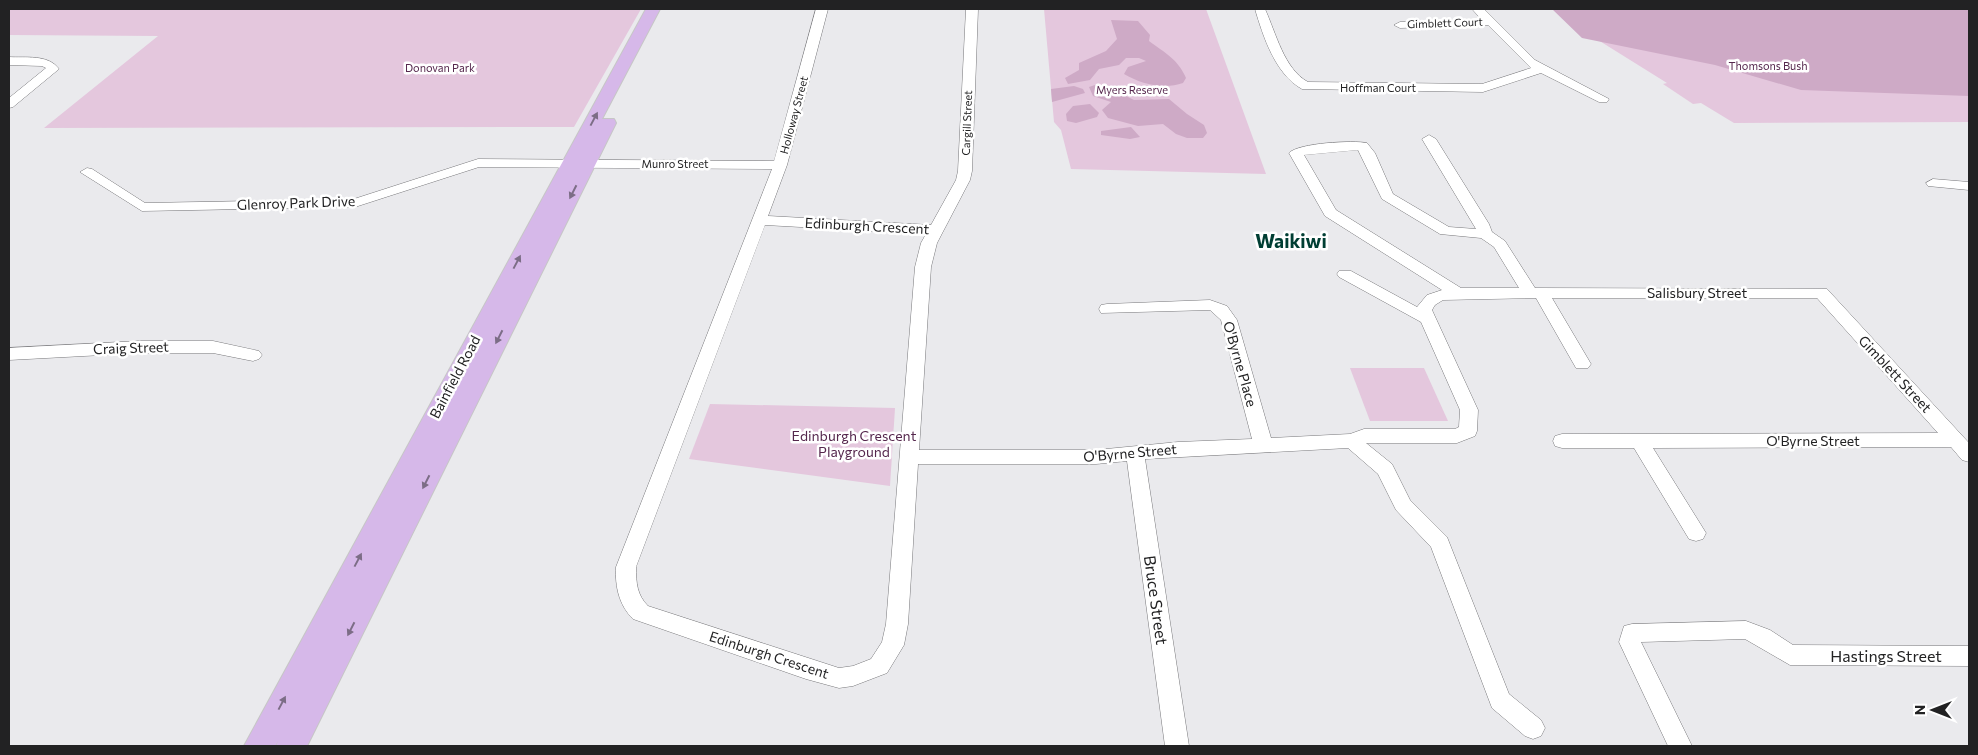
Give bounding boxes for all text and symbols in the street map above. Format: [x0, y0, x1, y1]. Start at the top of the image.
street label: Gimblett Court [1407, 15, 1484, 30]
park label: Thomsons Bush [1728, 59, 1808, 72]
park label: Donovan Park [405, 61, 475, 74]
street label: Holloway Street [777, 74, 810, 155]
street label: Hoffman Court [1340, 81, 1417, 94]
park label: Myers Reserve [1096, 83, 1168, 96]
street label: Cargill Street [959, 90, 974, 156]
one-way arrow [589, 112, 598, 125]
street label: Munro Street [642, 157, 709, 170]
one-way arrow [569, 185, 577, 199]
street label: Glenroy Park Drive [237, 192, 355, 213]
street label: Edinburgh Crescent [804, 214, 930, 237]
district label: Waikiwi [1255, 229, 1327, 252]
one-way arrow [513, 255, 521, 269]
street label: Salisbury Street [1647, 284, 1747, 301]
street label: O'Byrne Place [1220, 319, 1261, 409]
one-way arrow [495, 330, 503, 344]
street label: Bainfield Road [426, 332, 484, 421]
street label: Gimblett Street [1855, 332, 1935, 416]
street label: Craig Street [93, 338, 169, 357]
park label: Edinburgh Crescent Playground [792, 427, 917, 460]
street label: O'Byrne Street [1766, 432, 1860, 449]
street label: O'Byrne Street [1083, 440, 1178, 465]
one-way arrow [422, 475, 430, 489]
one-way arrow [354, 553, 362, 567]
street label: Bruce Street [1141, 554, 1172, 646]
one-way arrow [347, 621, 355, 636]
street label: Edinburgh Crescent [707, 627, 831, 682]
street label: Hastings Street [1830, 646, 1942, 665]
north arrow [1908, 685, 1958, 735]
one-way arrow [278, 696, 286, 711]
text: N [1911, 705, 1928, 715]

